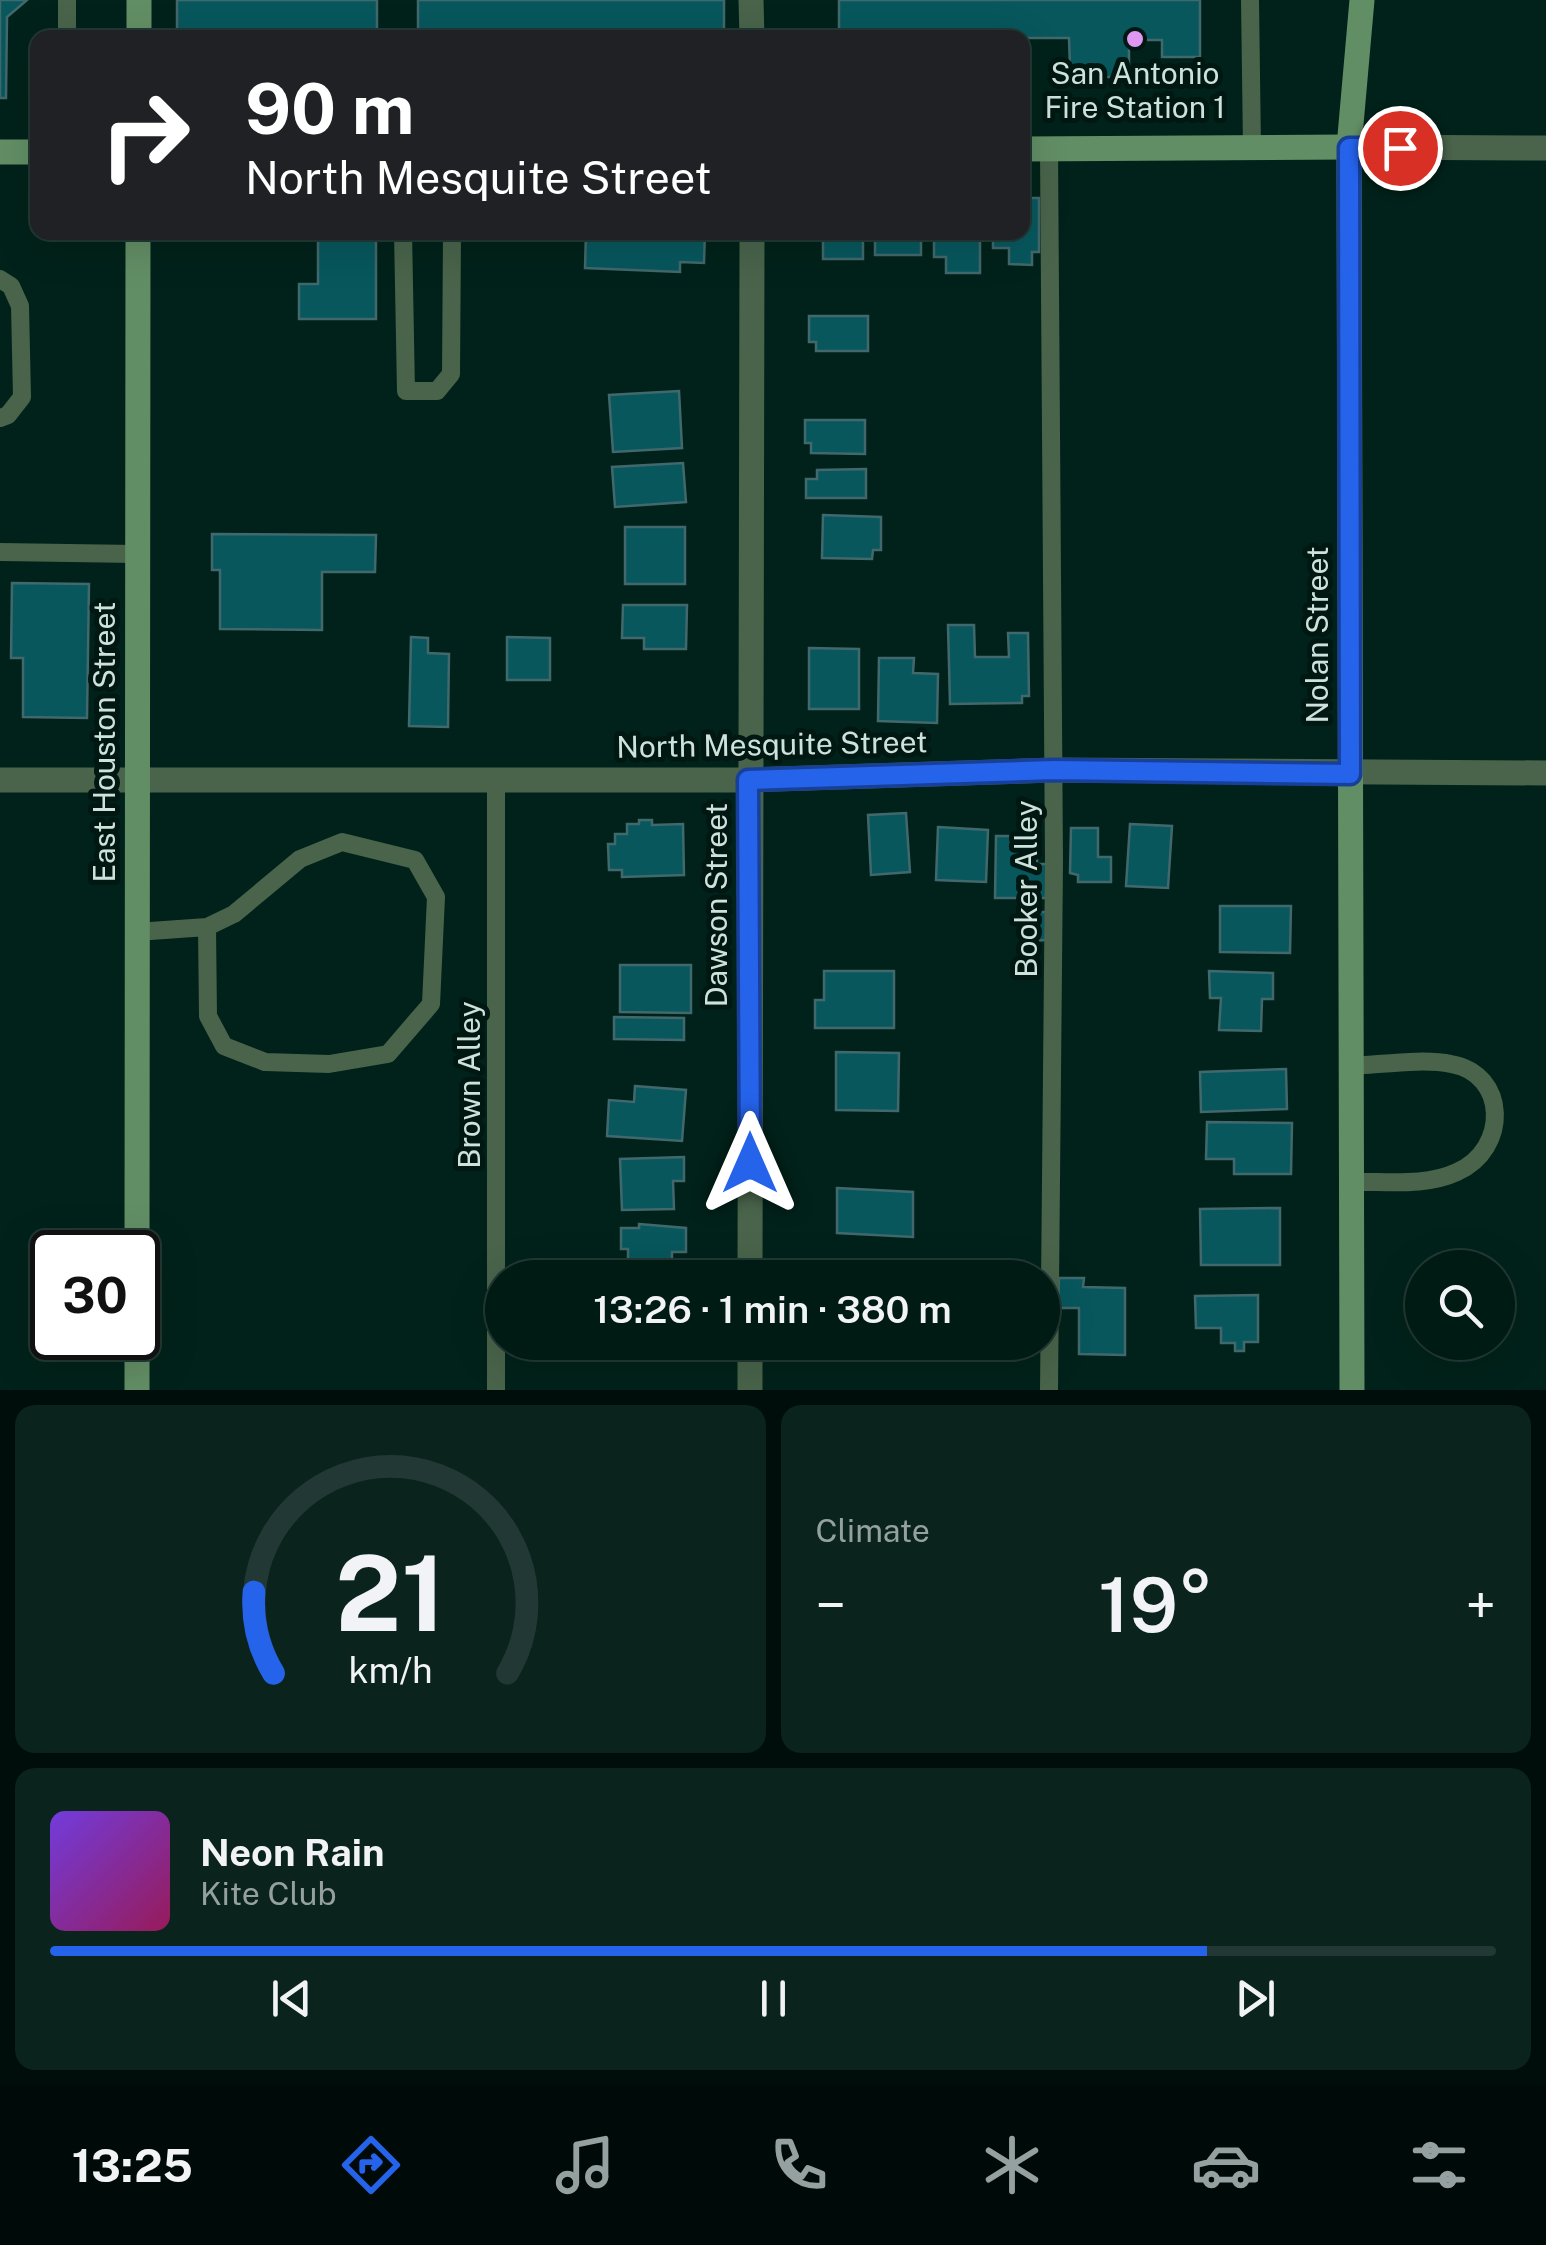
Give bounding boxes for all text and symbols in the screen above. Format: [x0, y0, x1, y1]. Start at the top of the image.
marker: San Antonio Fire Station 1 [1124, 28, 1146, 50]
place label: San Antonio Fire Station 1 [1045, 55, 1225, 125]
text: 90 m [245, 67, 415, 150]
icon: right [80, 70, 210, 200]
pin [1358, 106, 1443, 191]
icon: arrive [1373, 121, 1428, 176]
text: North Mesquite Street [245, 151, 712, 204]
street label: Nolan Street [1299, 546, 1335, 724]
street label: East Houston Street [86, 601, 122, 883]
street label: North Mesquite Street [616, 723, 928, 765]
street label: Booker Alley [1008, 800, 1044, 978]
street label: Dawson Street [698, 803, 734, 1007]
street label: Brown Alley [451, 1001, 487, 1169]
position arrow [698, 1111, 802, 1215]
speed limit sign: 30 [30, 1230, 160, 1360]
map controls [1405, 1250, 1515, 1360]
button: search [1405, 1250, 1515, 1360]
text: 13:26 · 1 min · 380 m [593, 1287, 952, 1332]
text: Climate [816, 1512, 930, 1549]
text: 21 [335, 1532, 446, 1654]
text: 19° [1098, 1561, 1213, 1649]
text: − [816, 1573, 846, 1637]
text: + [1465, 1573, 1496, 1637]
text: km/h [348, 1649, 432, 1691]
text: Neon Rain [200, 1830, 384, 1875]
text: Kite Club [200, 1875, 337, 1912]
icon: previous [264, 1971, 319, 2026]
icon: pause [746, 1971, 801, 2026]
icon: next [1228, 1971, 1283, 2026]
icon: directions [336, 2130, 406, 2200]
icon: music [550, 2130, 620, 2200]
icon: phone [764, 2130, 834, 2200]
icon: climate [977, 2130, 1047, 2200]
icon: car [1191, 2130, 1261, 2200]
icon: filters [1404, 2130, 1474, 2200]
text: 13:25 [72, 2139, 193, 2192]

